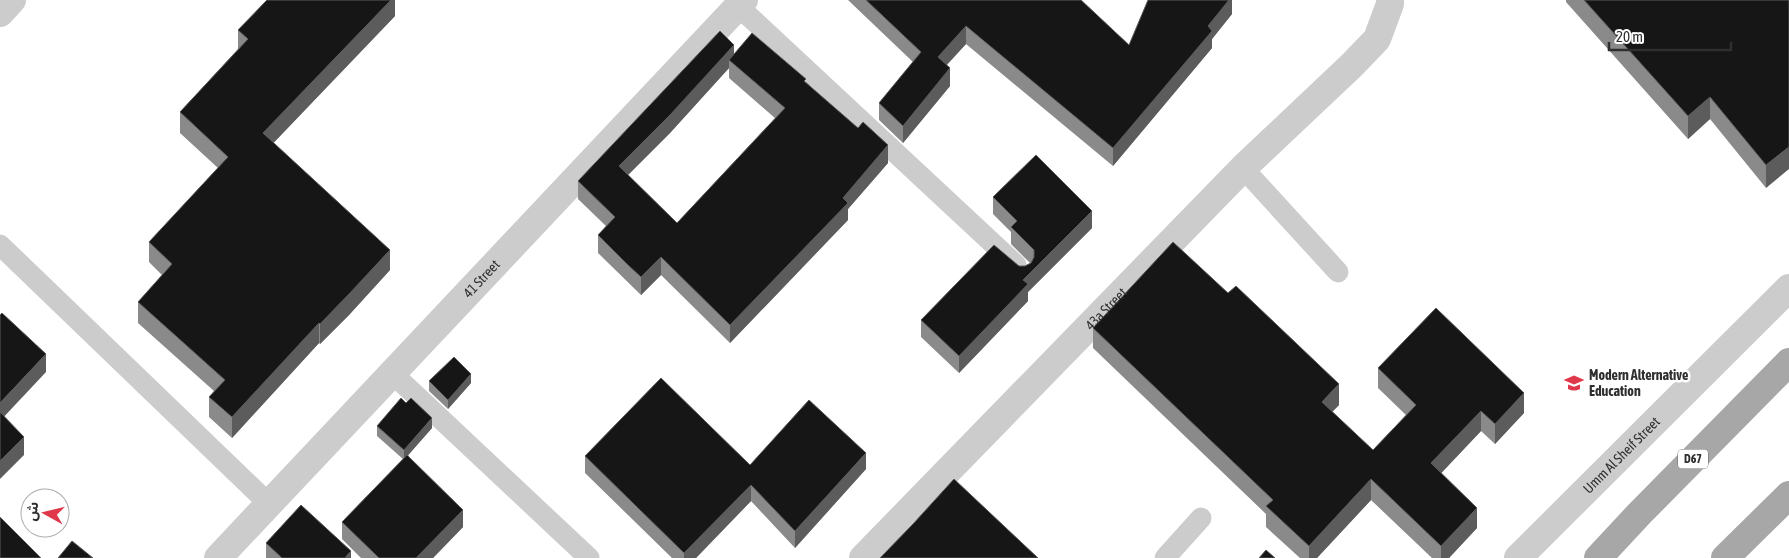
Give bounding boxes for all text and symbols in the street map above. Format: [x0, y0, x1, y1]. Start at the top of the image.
scale bar [1609, 20, 1732, 52]
text: 20 m [1616, 28, 1643, 45]
street label: 41 Street [460, 256, 503, 301]
street label: 43a Street [1082, 284, 1130, 333]
place label: Modern Alternative Education [1589, 367, 1688, 399]
school or university icon: Modern Alternative Education [1563, 372, 1585, 394]
street label: Umm Al Sheif Street [1580, 413, 1663, 497]
road number: D67 [1678, 449, 1708, 468]
north arrow [20, 488, 70, 538]
text: ش [23, 501, 41, 522]

